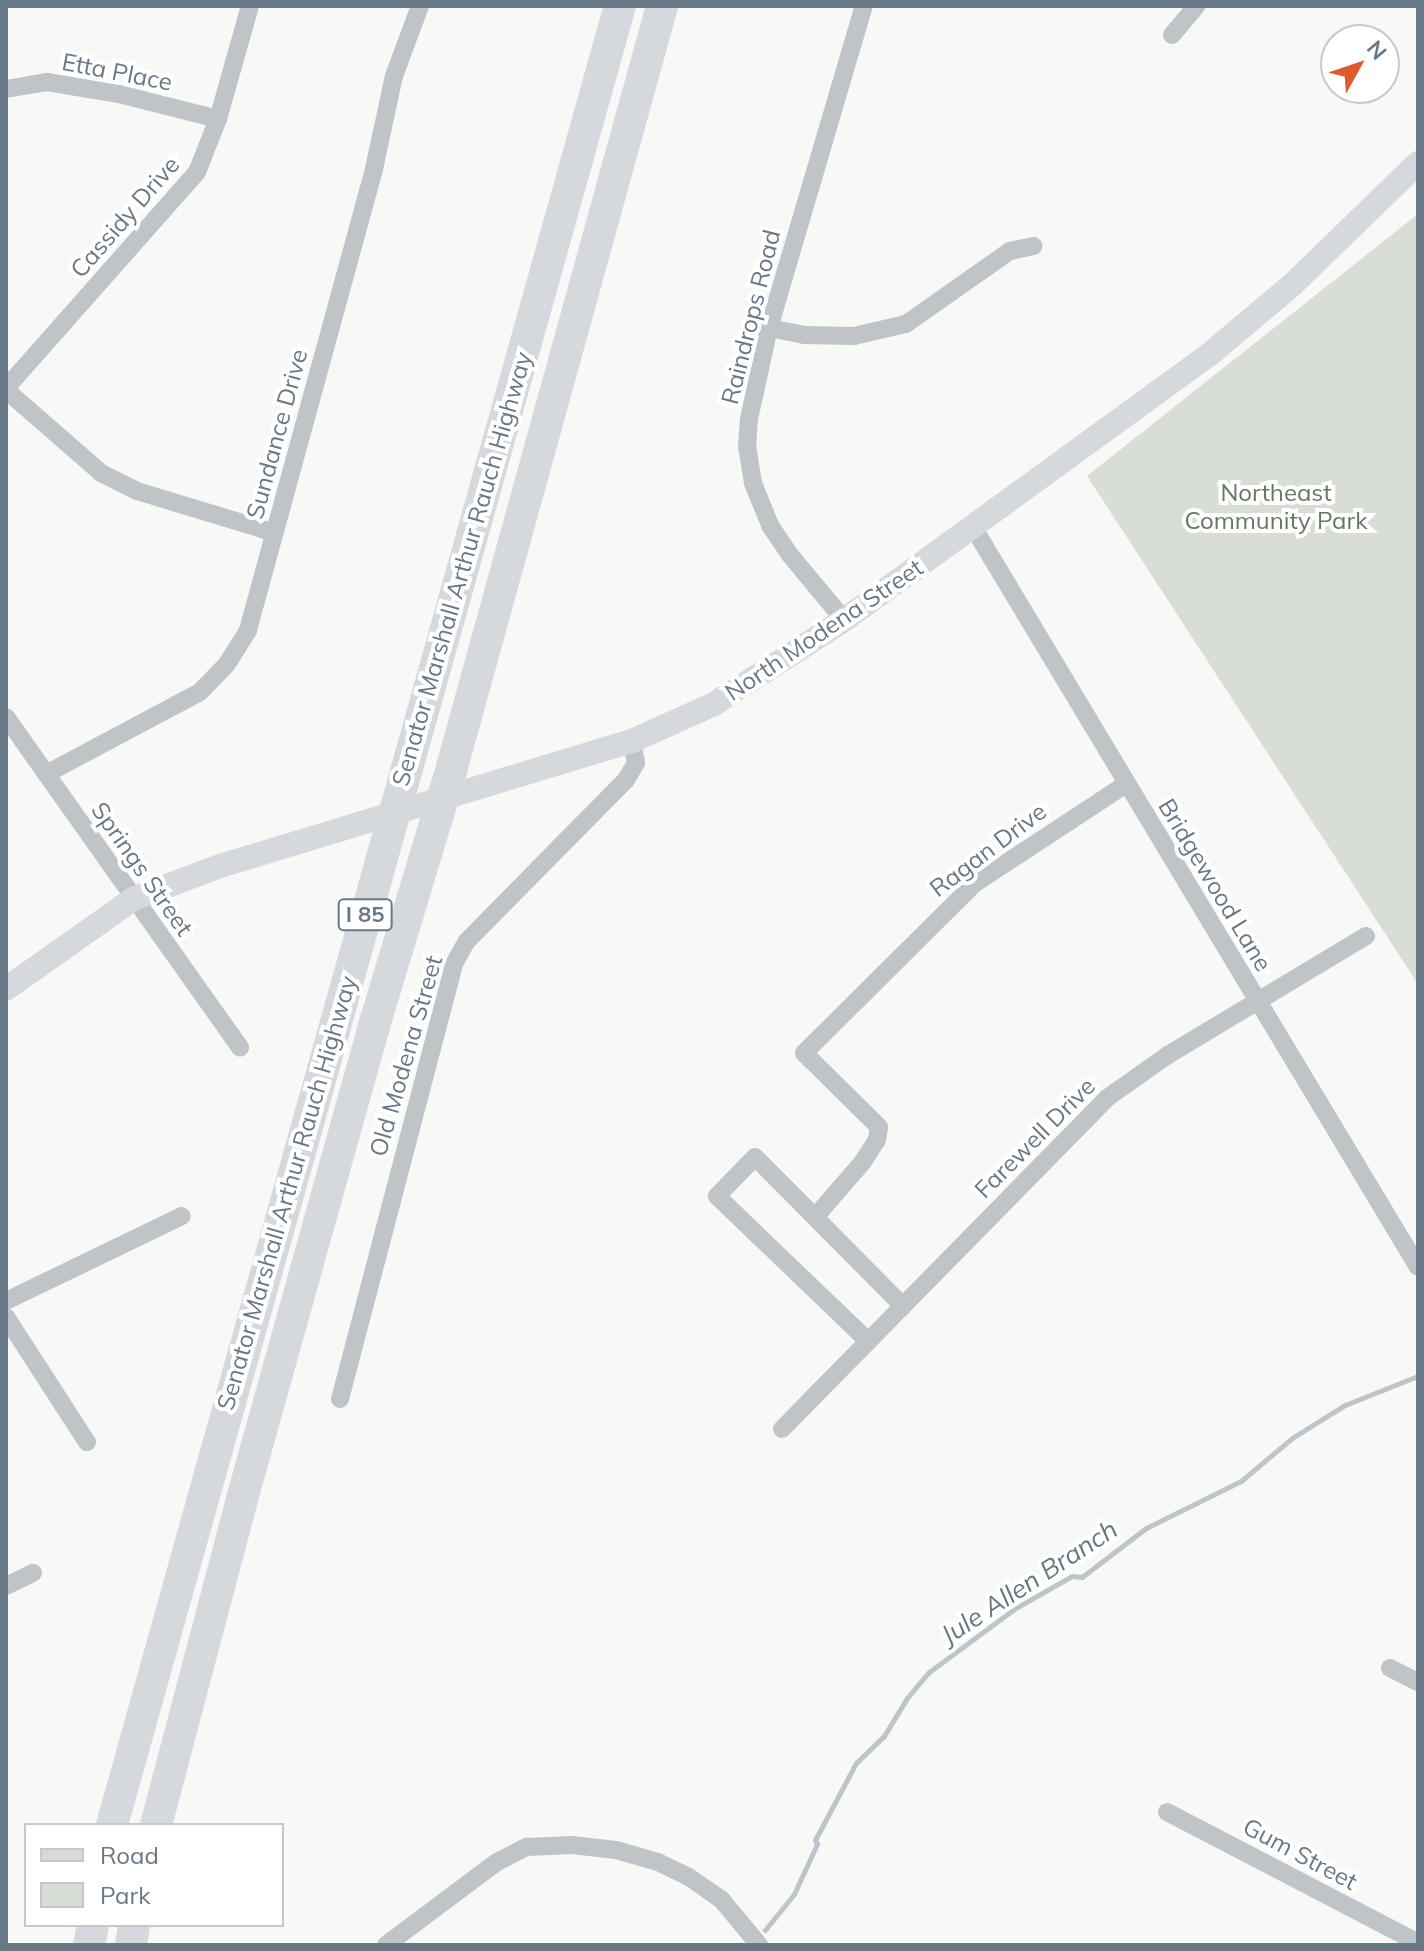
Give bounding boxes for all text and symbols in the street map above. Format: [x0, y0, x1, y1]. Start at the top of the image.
north arrow [1320, 24, 1400, 104]
text: N [1361, 34, 1393, 65]
street label: Etta Place [59, 47, 175, 97]
street label: Cassidy Drive [64, 150, 186, 284]
street label: Raindrops Road [715, 227, 787, 407]
street label: Sundance Drive [240, 346, 314, 522]
street label: Senator Marshall Arthur Rauch Highway [386, 348, 538, 790]
park label: Northeast Community Park [1184, 479, 1368, 535]
street label: North Modena Street [720, 553, 928, 707]
street label: Bridgewood Lane [1152, 794, 1278, 976]
street label: Springs Street [85, 796, 199, 942]
street label: Ragan Drive [924, 797, 1052, 903]
road number: I 85 [337, 897, 393, 933]
street label: Old Modena Street [364, 952, 448, 1160]
street label: Senator Marshall Arthur Rauch Highway [211, 972, 363, 1414]
street label: Farewell Drive [969, 1072, 1101, 1204]
water label: Jule Allen Branch [935, 1513, 1123, 1651]
street label: Gum Street [1238, 1812, 1362, 1896]
legend [24, 1823, 284, 1927]
text: Road [100, 1840, 159, 1870]
text: Park [100, 1880, 151, 1910]

